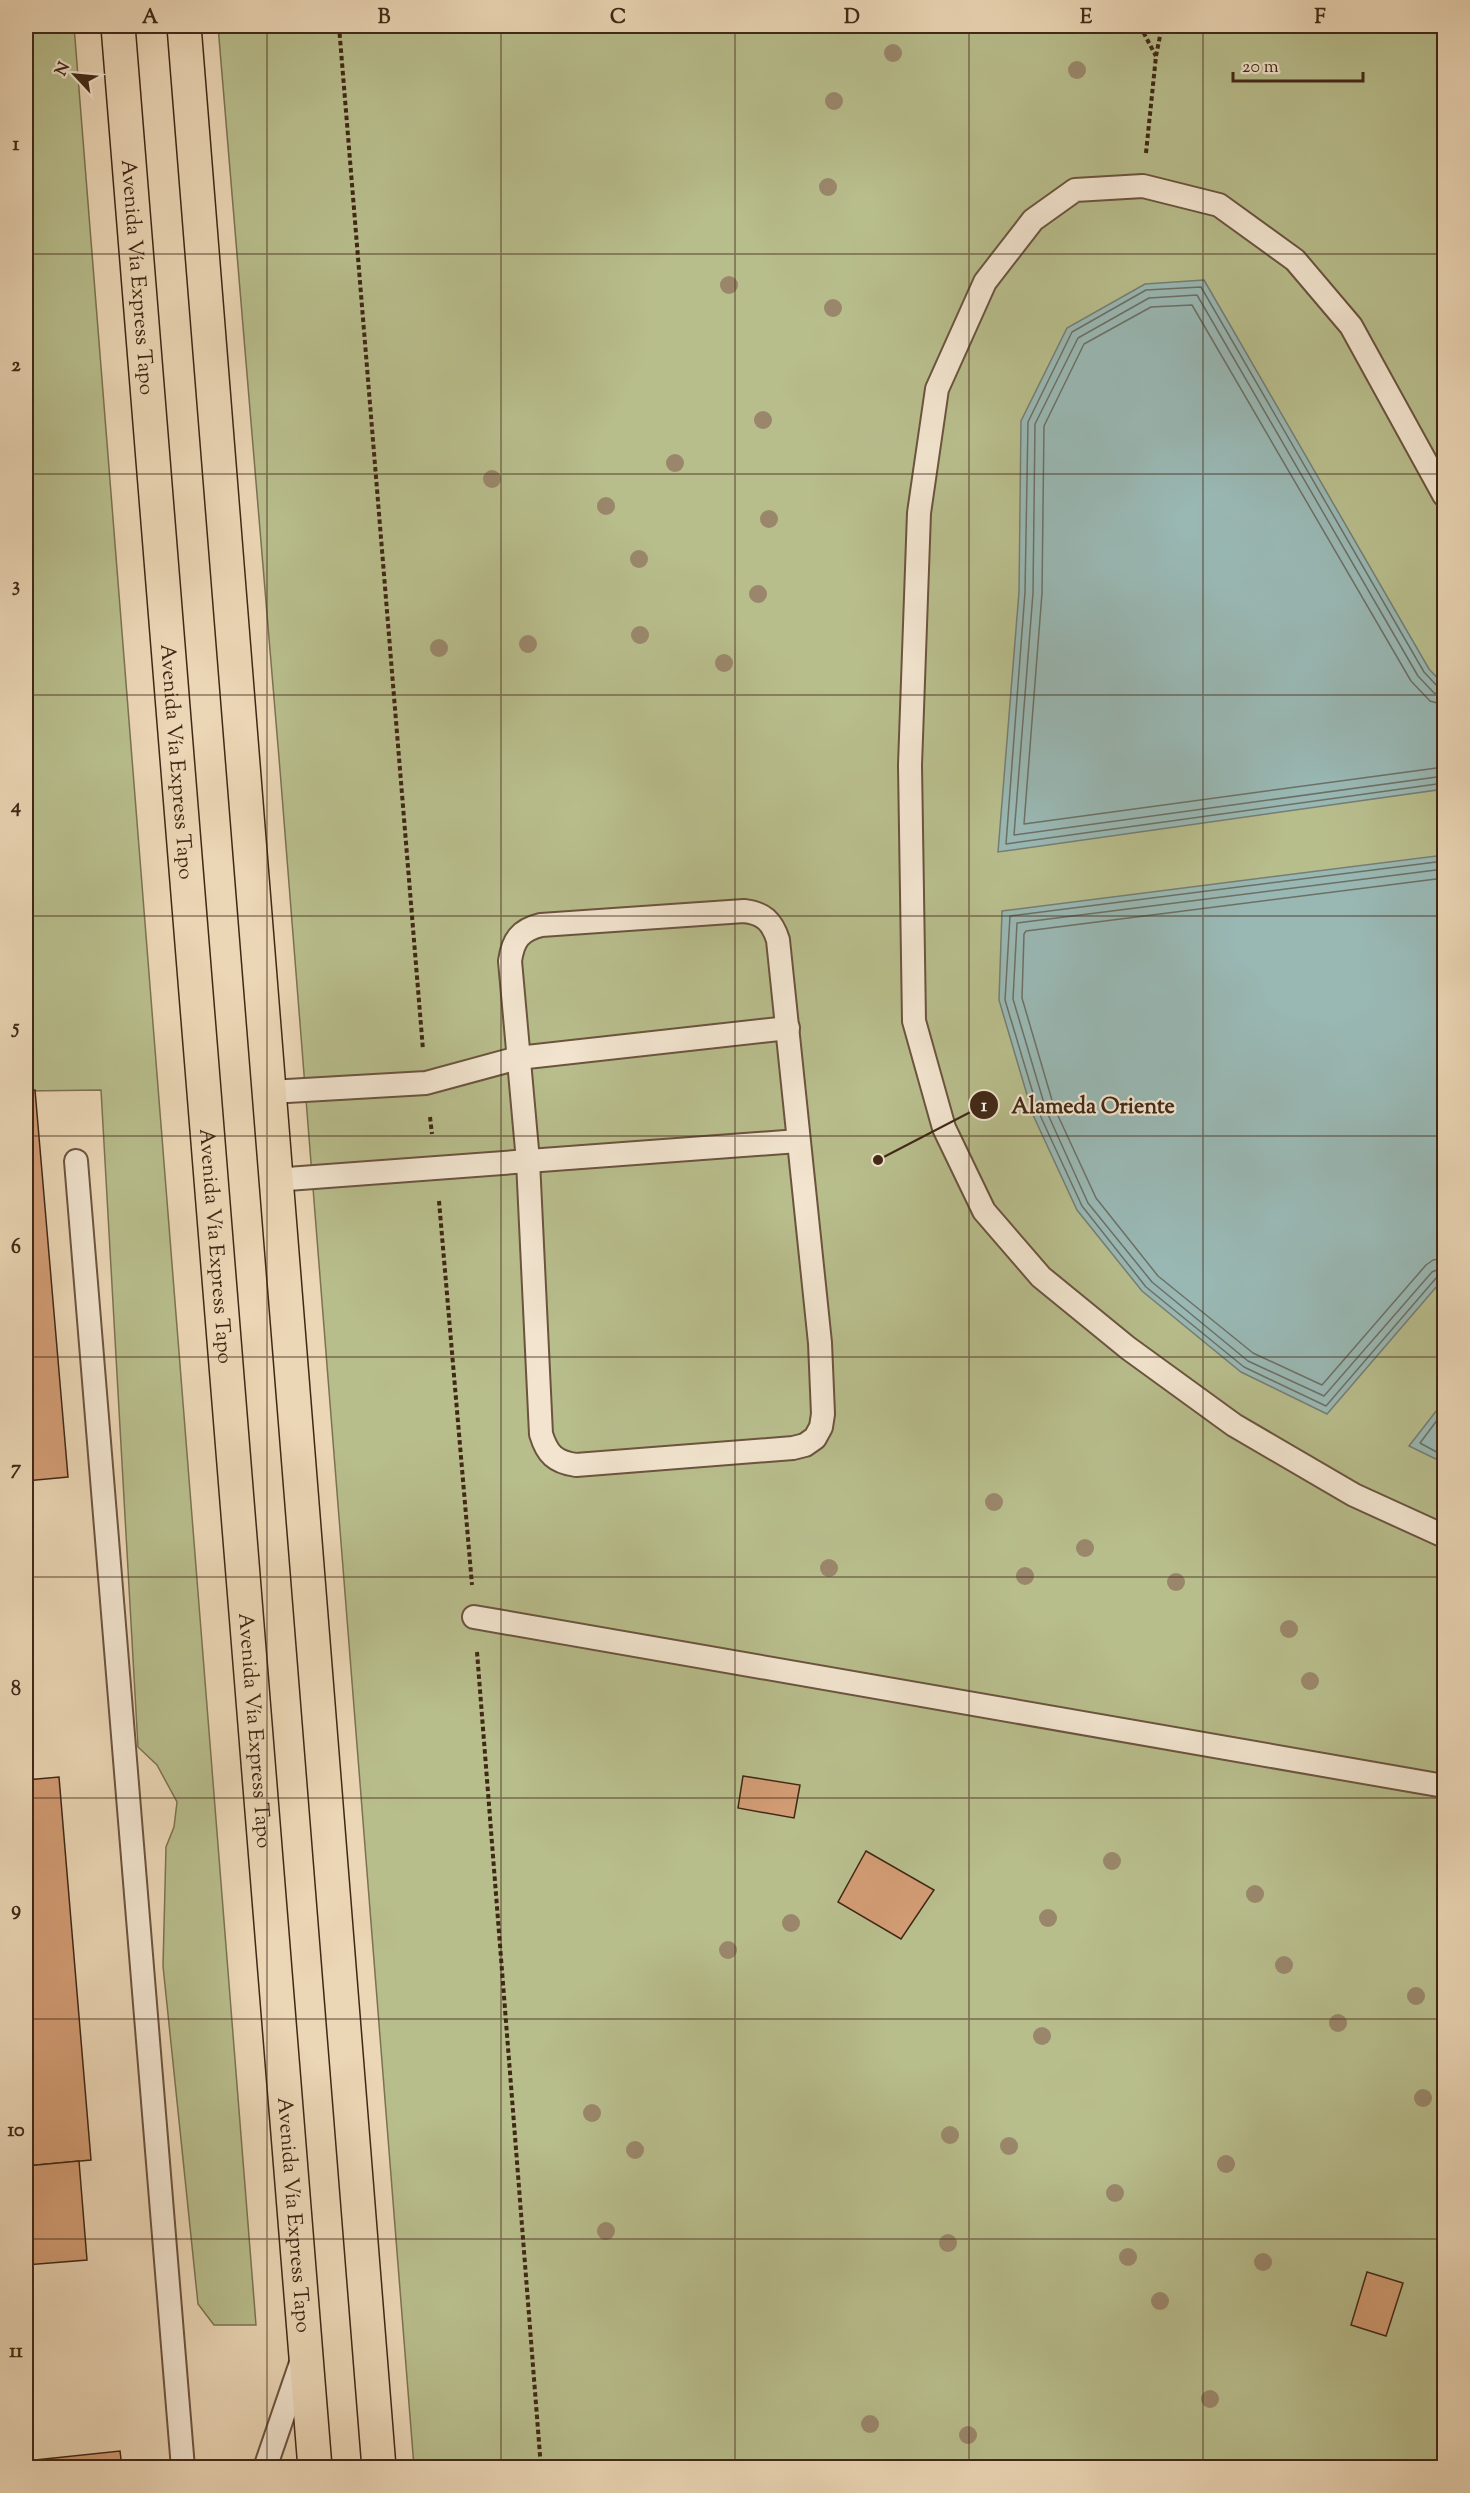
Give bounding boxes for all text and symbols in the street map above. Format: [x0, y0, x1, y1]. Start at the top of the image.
text: A [142, 4, 159, 33]
text: B [378, 4, 391, 33]
text: C [610, 4, 626, 33]
text: D [844, 4, 860, 33]
text: E [1080, 4, 1093, 33]
text: F [1314, 4, 1326, 33]
north arrow [45, 45, 105, 105]
scale bar [1233, 45, 1364, 83]
text: 20 m [1242, 55, 1279, 81]
text: N [51, 59, 77, 80]
text: 1 [13, 131, 20, 160]
street label: Avenida Vía Express Tapo [112, 158, 161, 396]
text: 2 [11, 352, 21, 381]
text: 3 [12, 572, 20, 601]
street label: Avenida Vía Express Tapo [151, 643, 200, 881]
text: 4 [10, 793, 21, 822]
text: 5 [11, 1014, 20, 1043]
callout: Alameda Oriente [969, 1085, 1186, 1125]
text: Alameda Oriente [1011, 1092, 1175, 1124]
text: 1 [981, 1094, 988, 1120]
street label: Avenida Vía Express Tapo [190, 1127, 239, 1365]
text: 6 [11, 1234, 21, 1263]
text: 7 [11, 1455, 22, 1484]
street label: Avenida Vía Express Tapo [229, 1612, 278, 1850]
text: 8 [11, 1676, 21, 1705]
text: 9 [11, 1896, 21, 1925]
street label: Avenida Vía Express Tapo [268, 2096, 317, 2334]
text: 10 [7, 2117, 25, 2146]
text: 11 [9, 2338, 23, 2367]

